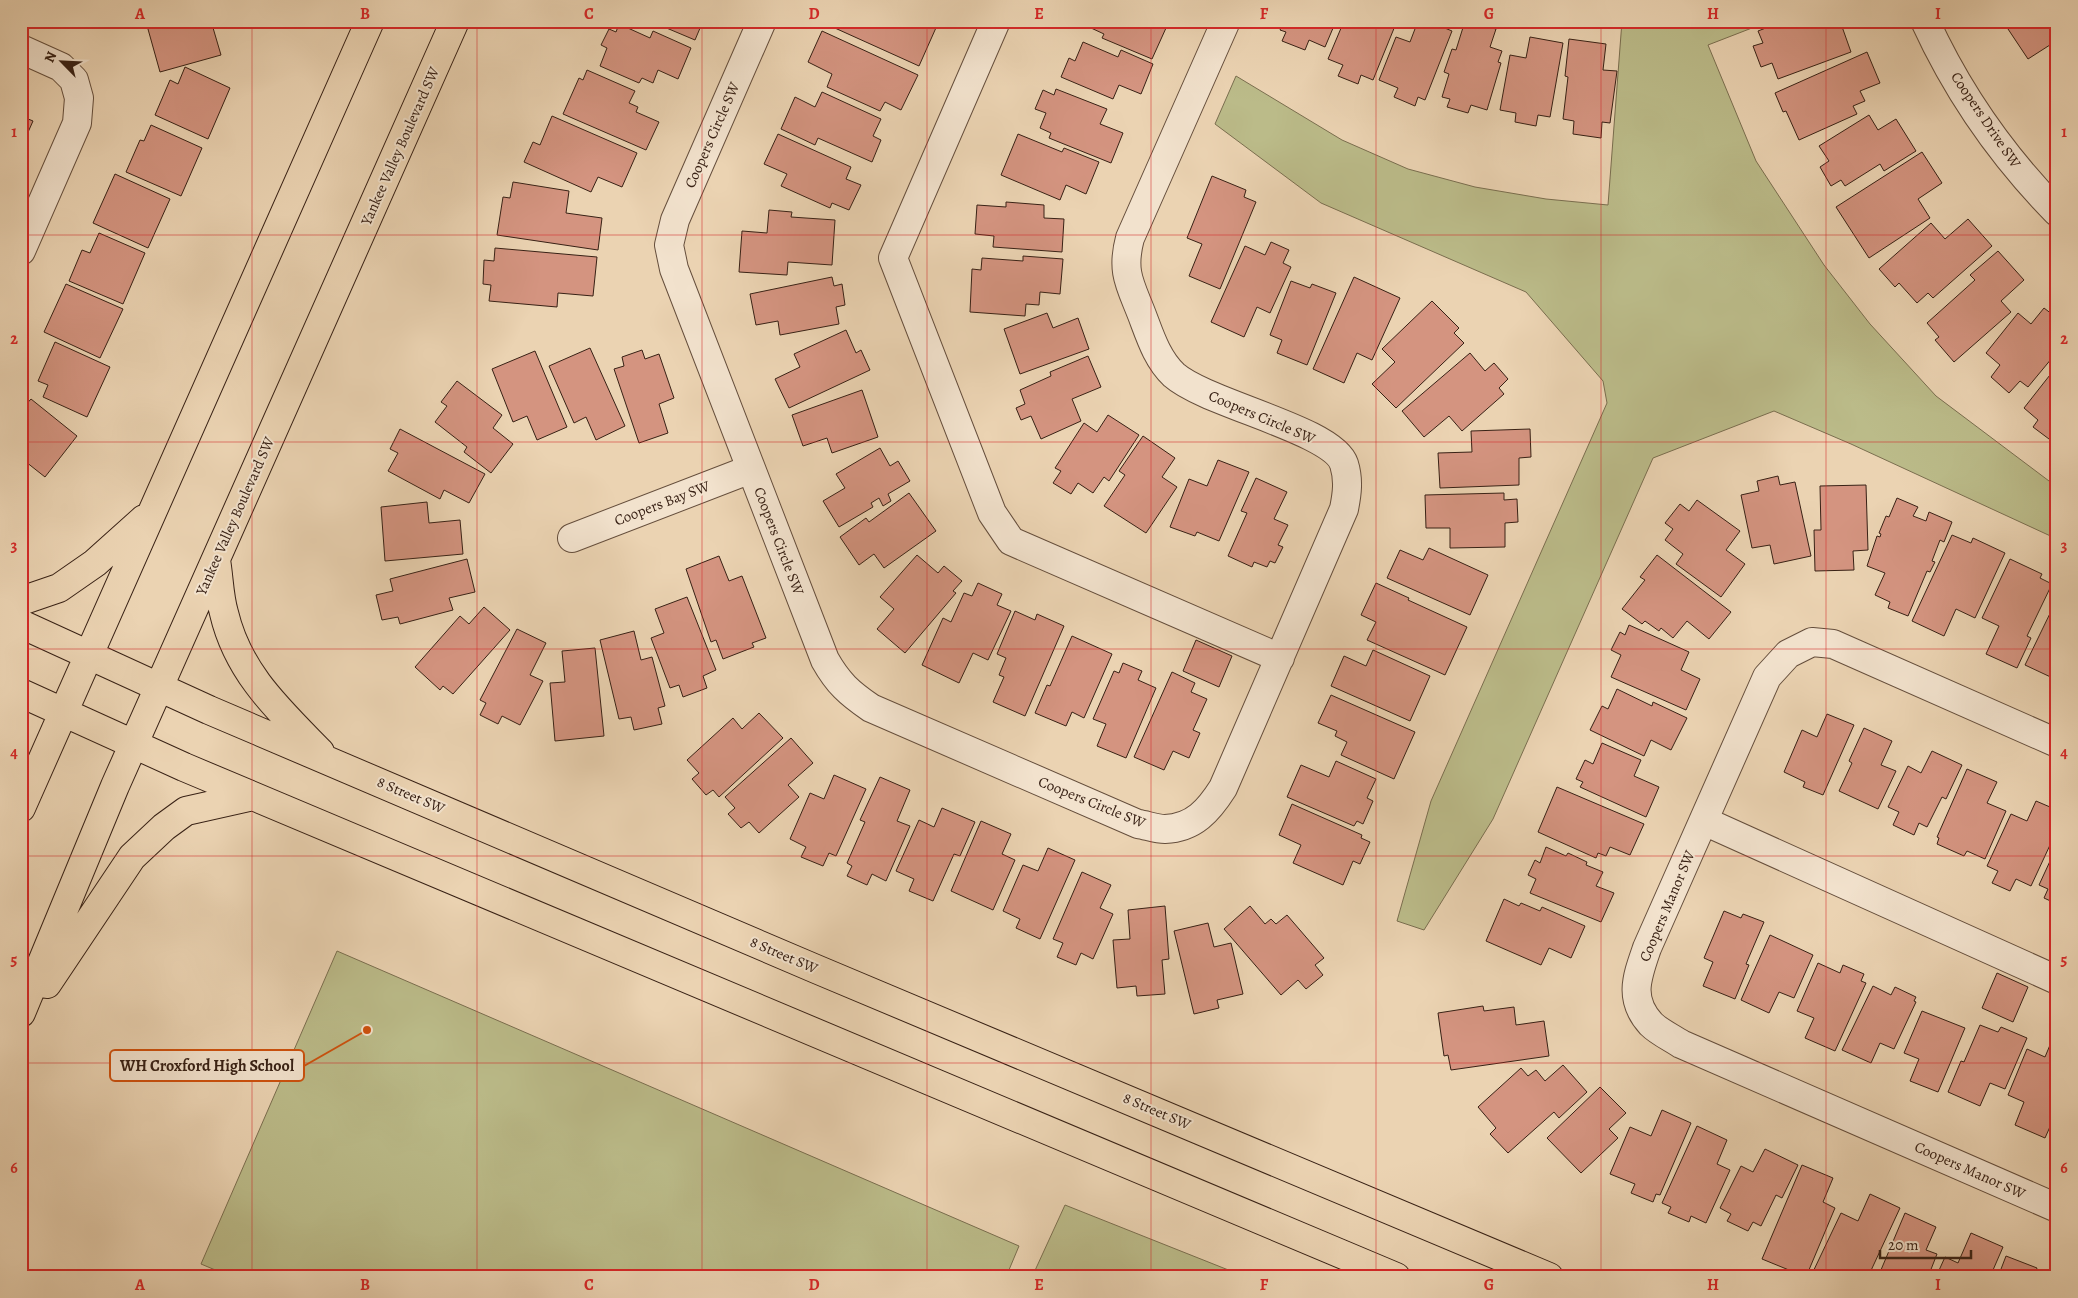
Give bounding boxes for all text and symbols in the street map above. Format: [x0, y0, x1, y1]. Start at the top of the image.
text: A [134, 3, 146, 25]
text: B [360, 3, 370, 25]
text: C [584, 3, 594, 25]
text: D [808, 3, 820, 25]
text: E [1034, 3, 1044, 25]
text: F [1260, 3, 1269, 25]
text: G [1484, 3, 1494, 25]
text: H [1707, 3, 1719, 25]
text: I [1935, 3, 1941, 25]
north arrow [38, 38, 88, 88]
text: N [40, 48, 61, 65]
street label: Yankee Valley Boulevard SW [356, 64, 444, 229]
street label: Coopers Drive SW [1946, 68, 2026, 172]
street label: Coopers Circle SW [680, 79, 744, 191]
text: 1 [11, 121, 17, 143]
text: 1 [2061, 121, 2067, 143]
text: 2 [10, 328, 18, 350]
text: 2 [2060, 328, 2068, 350]
street label: Coopers Circle SW [1206, 386, 1318, 448]
street label: Yankee Valley Boulevard SW [191, 434, 279, 599]
street label: Coopers Bay SW [611, 476, 713, 530]
street label: Coopers Circle SW [749, 484, 809, 598]
text: 3 [11, 535, 18, 557]
text: 3 [2061, 535, 2068, 557]
text: 4 [10, 742, 18, 764]
text: 4 [2060, 742, 2068, 764]
street label: Coopers Circle SW [1035, 771, 1149, 833]
street label: 8 Street SW [374, 772, 448, 818]
street label: Coopers Manor SW [1634, 847, 1700, 965]
street label: 8 Street SW [747, 932, 821, 978]
text: 5 [11, 949, 18, 971]
text: 5 [2061, 949, 2068, 971]
callout: WH Croxford High School [110, 1050, 304, 1081]
text: WH Croxford High School [119, 1055, 295, 1077]
street label: 8 Street SW [1120, 1088, 1194, 1134]
street label: Coopers Manor SW [1911, 1137, 2029, 1203]
text: 6 [10, 1157, 18, 1179]
text: 6 [2060, 1157, 2068, 1179]
scale bar [1880, 1228, 1972, 1260]
text: 20 m [1888, 1235, 1919, 1255]
text: A [134, 1274, 146, 1296]
text: B [360, 1274, 370, 1296]
text: C [584, 1274, 594, 1296]
text: D [808, 1274, 820, 1296]
text: E [1034, 1274, 1044, 1296]
text: F [1260, 1274, 1269, 1296]
text: G [1484, 1274, 1494, 1296]
text: H [1707, 1274, 1719, 1296]
text: I [1935, 1274, 1941, 1296]

